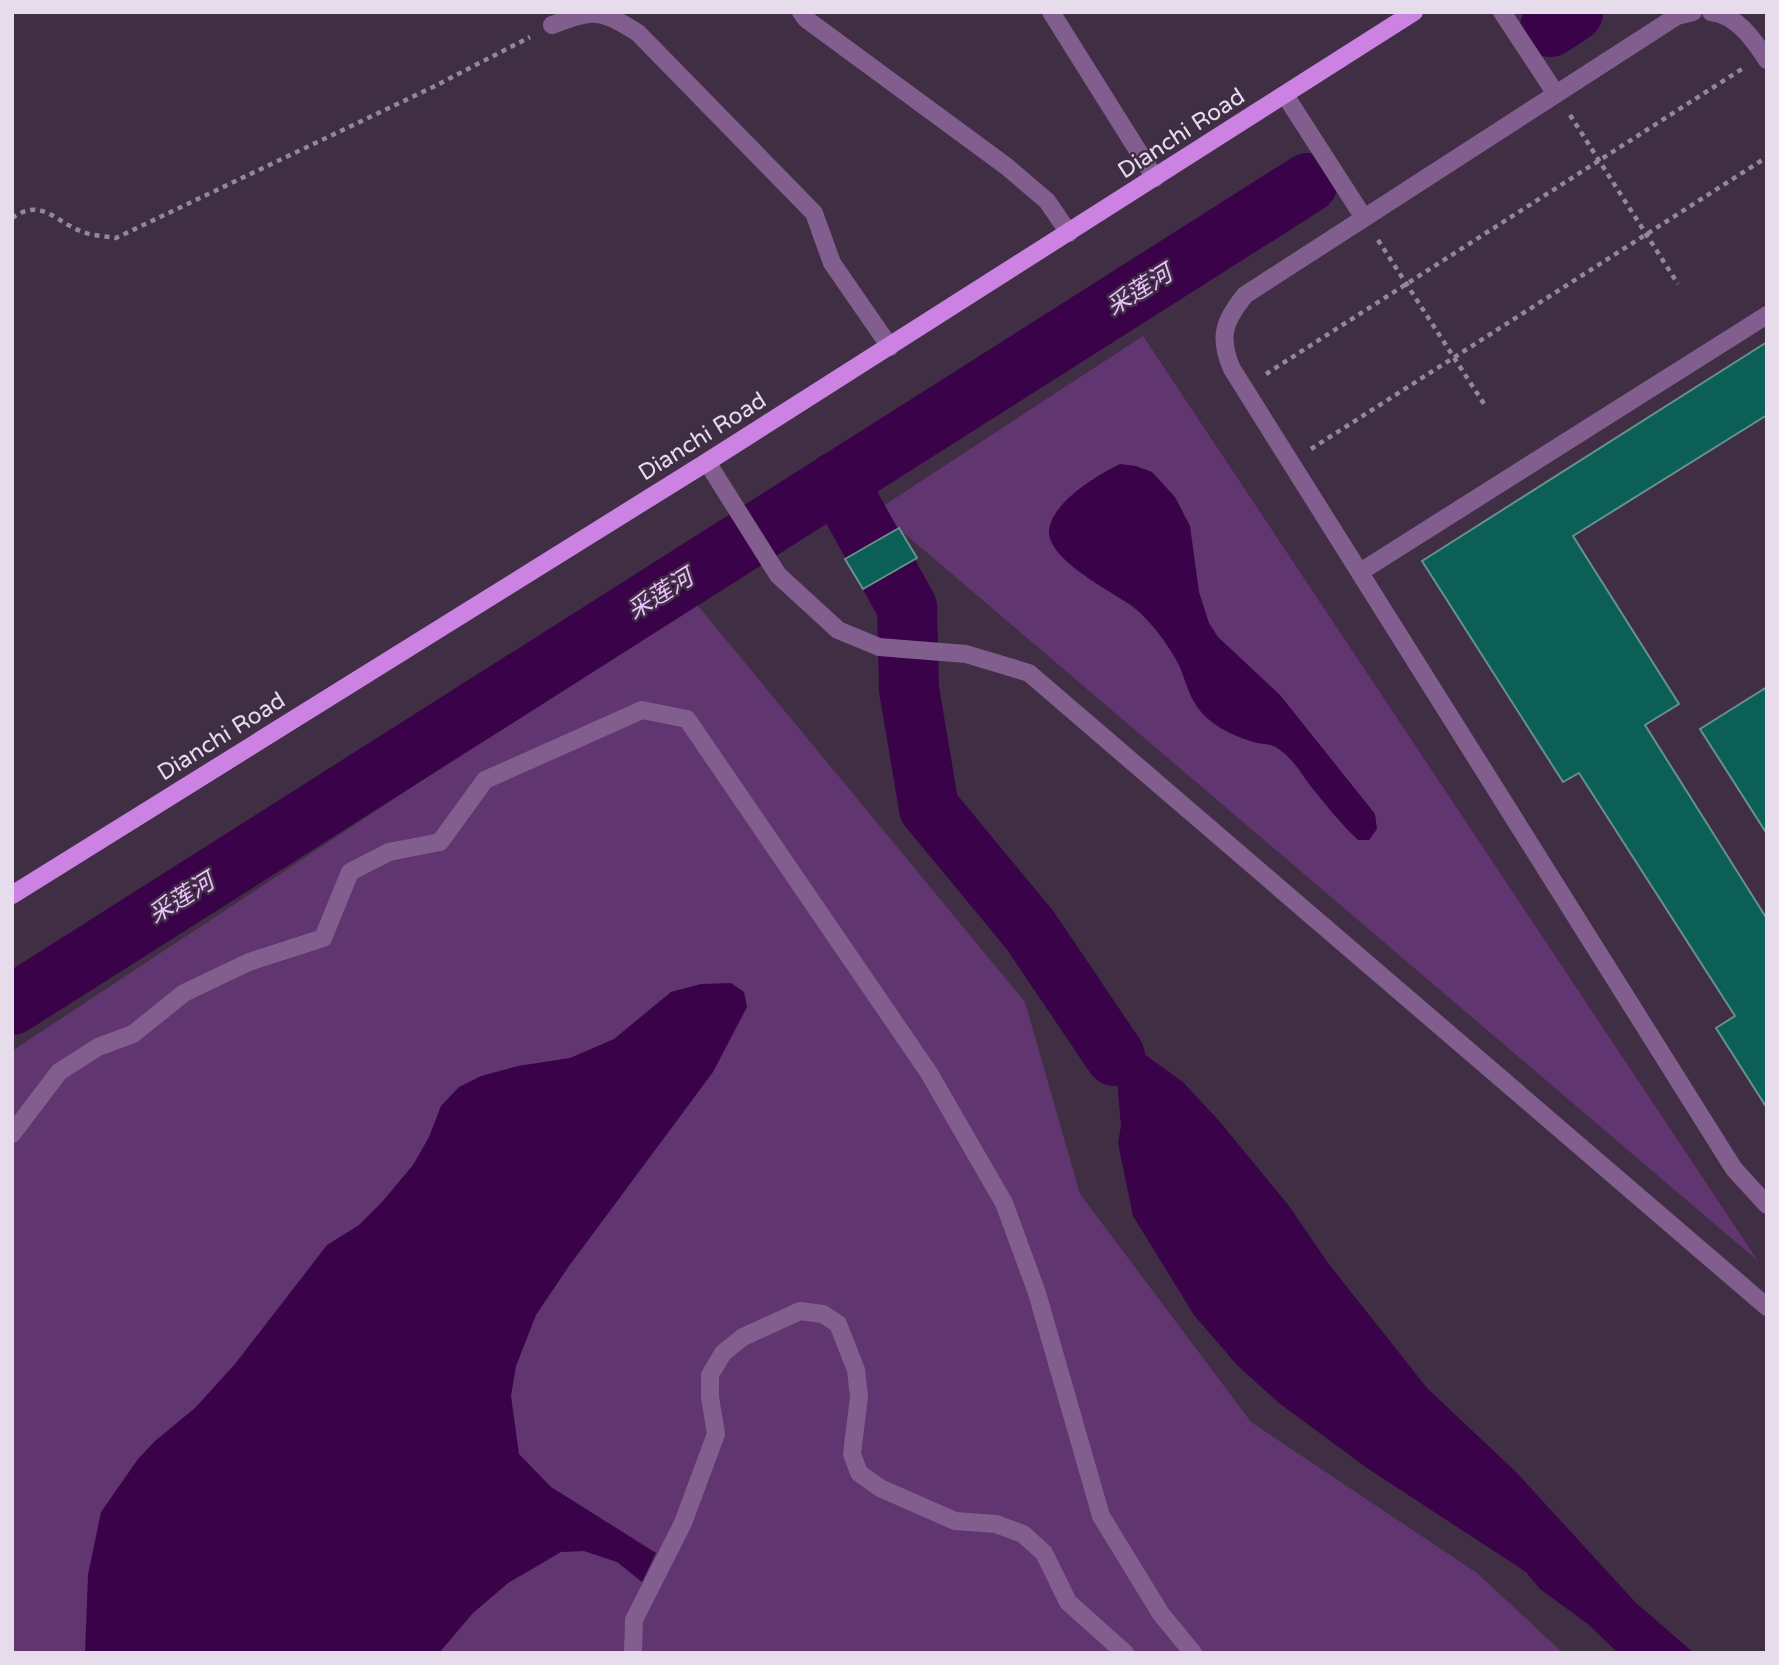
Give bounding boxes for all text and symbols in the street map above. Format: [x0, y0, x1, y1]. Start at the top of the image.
street label: Dianchi Road [1113, 82, 1250, 185]
water label: 采莲河 [1101, 257, 1181, 322]
street label: Dianchi Road [633, 386, 772, 487]
water label: 采莲河 [622, 561, 702, 626]
street label: Dianchi Road [152, 686, 291, 787]
water label: 采莲河 [143, 865, 223, 930]

